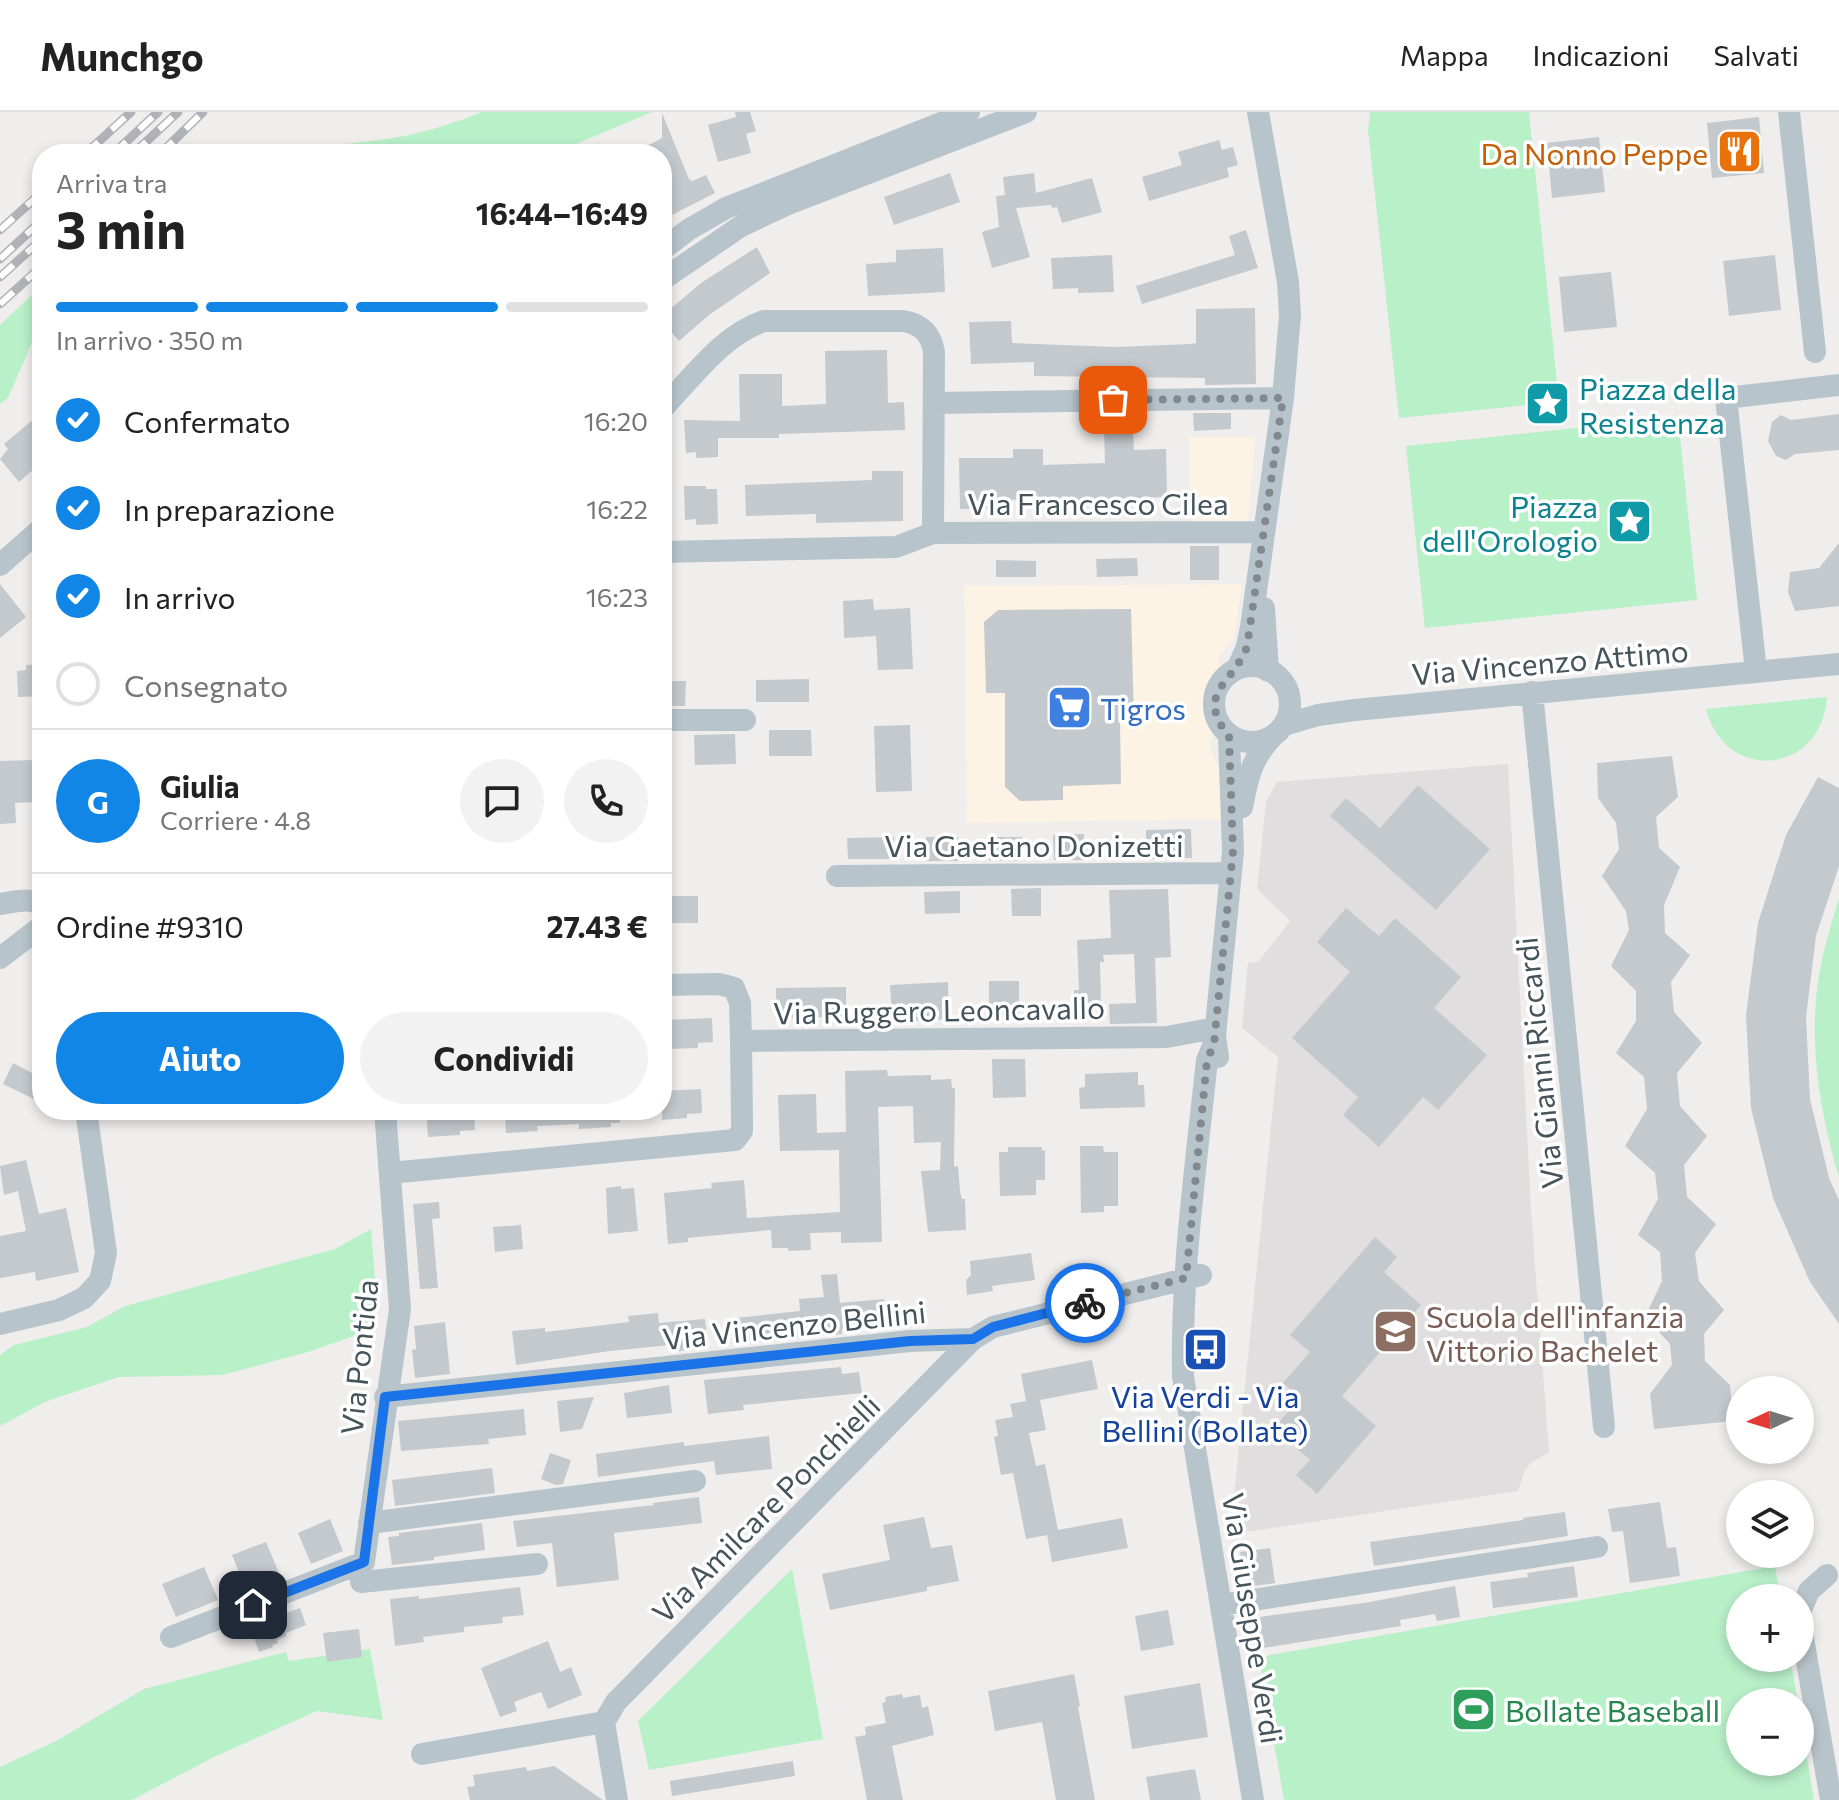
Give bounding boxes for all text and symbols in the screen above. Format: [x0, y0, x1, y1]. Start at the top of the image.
text: Munchgo [40, 32, 204, 79]
text: Mappa [1400, 38, 1489, 72]
text: Indicazioni [1533, 38, 1669, 72]
text: Salvati [1713, 38, 1799, 72]
restaurant icon: Da Nonno Peppe [1715, 128, 1763, 176]
place label: Da Nonno Peppe [1480, 134, 1708, 171]
text: Arriva tra [56, 167, 167, 198]
text: 16:44–16:49 [476, 194, 648, 231]
text: 3 min [56, 196, 186, 260]
text: In arrivo · 350 m [56, 324, 243, 355]
pin [1079, 366, 1147, 434]
place label: Piazza della Resistenza [1579, 369, 1737, 440]
icon: bag [1091, 378, 1135, 422]
place icon: Piazza della Resistenza [1524, 380, 1572, 428]
icon: check [56, 398, 100, 442]
text: Confermato [124, 402, 290, 439]
text: 16:20 [584, 405, 648, 436]
street label: Via Francesco Cilea [967, 484, 1229, 521]
icon: check [56, 486, 100, 530]
place label: Piazza dell'Orologio [1422, 487, 1598, 558]
text: In preparazione [124, 490, 335, 527]
text: 16:22 [586, 493, 648, 524]
place icon: Piazza dell'Orologio [1605, 498, 1653, 546]
icon: check [56, 574, 100, 618]
text: In arrivo [124, 578, 235, 615]
text: 16:23 [586, 581, 648, 612]
street label: Via Vincenzo Attimo [1410, 630, 1690, 692]
text: Consegnato [124, 666, 288, 703]
supermarket icon: Tigros [1045, 683, 1093, 731]
place label: Tigros [1100, 689, 1186, 726]
button: chat [460, 759, 544, 843]
button: phone [564, 759, 648, 843]
text: Giulia [160, 767, 240, 804]
text: G [87, 783, 109, 820]
text: Corriere · 4.8 [160, 804, 311, 835]
street label: Via Gaetano Donizetti [884, 826, 1184, 863]
text: Ordine #9310 [56, 907, 244, 944]
text: 27.43 € [547, 907, 648, 944]
street label: Via Gianni Riccardi [1506, 935, 1570, 1191]
street label: Via Ruggero Leoncavallo [773, 988, 1105, 1030]
button: Aiuto [56, 1012, 344, 1104]
button: Condividi [360, 1012, 648, 1104]
courier [1045, 1263, 1125, 1343]
street label: Via Pontida [331, 1277, 385, 1437]
icon: bike [1063, 1281, 1107, 1325]
street label: Via Vincenzo Bellini [660, 1292, 928, 1356]
place label: Scuola dell'infanzia Vittorio Bachelet [1426, 1297, 1684, 1368]
school or university icon: Scuola dell'infanzia Vittorio Bachelet [1371, 1308, 1419, 1356]
bus stop icon: Via Verdi - Via Bellini (Bollate) [1181, 1325, 1229, 1373]
north arrow [1726, 1376, 1814, 1464]
map controls [1726, 1376, 1814, 1776]
place label: Via Verdi - Via Bellini (Bollate) [1101, 1377, 1309, 1448]
street label: Via Amilcare Ponchielli [643, 1386, 887, 1630]
button: layers [1726, 1480, 1814, 1568]
street label: Via Giuseppe Verdi [1216, 1490, 1292, 1746]
pin [219, 1571, 287, 1639]
icon: home [231, 1583, 275, 1627]
button: + [1726, 1584, 1814, 1672]
sports icon: Bollate Baseball [1450, 1685, 1498, 1733]
button: − [1726, 1688, 1814, 1776]
place label: Bollate Baseball [1505, 1691, 1720, 1728]

